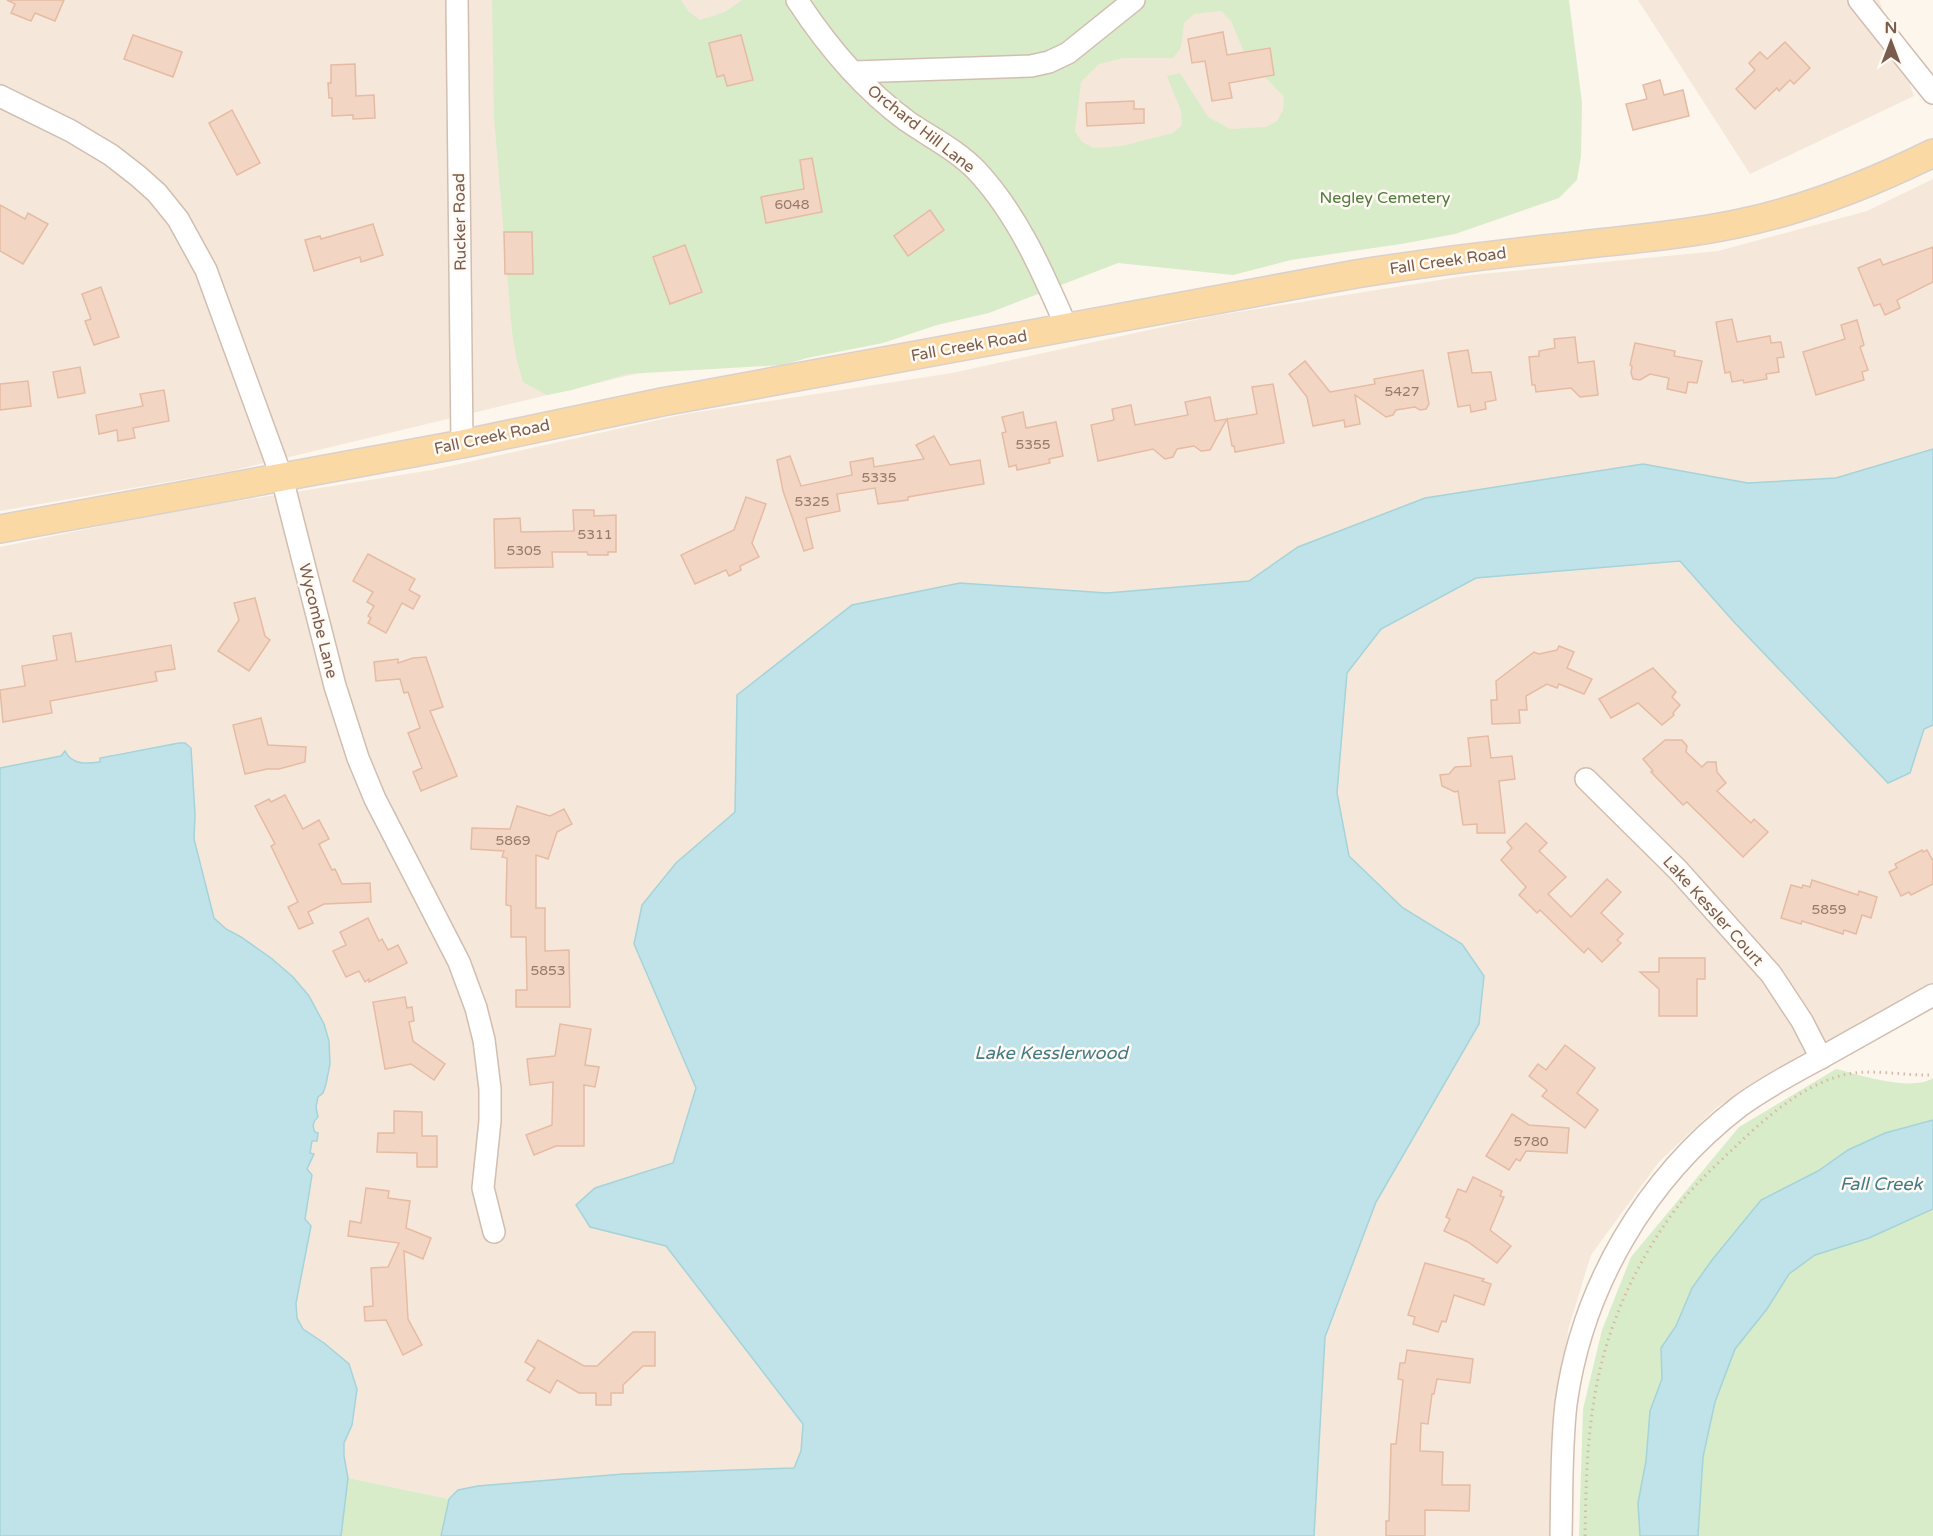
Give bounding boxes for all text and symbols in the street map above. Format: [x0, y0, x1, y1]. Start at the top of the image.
north arrow [1861, 12, 1921, 72]
text: N [1885, 18, 1897, 38]
street label: Orchard Hill Lane [863, 81, 979, 177]
street label: Rucker Road [449, 173, 471, 271]
park label: Negley Cemetery [1320, 188, 1451, 208]
house number: 6048 [774, 196, 810, 213]
street label: Fall Creek Road [1388, 243, 1508, 279]
street label: Fall Creek Road [909, 326, 1029, 366]
house number: 5427 [1384, 383, 1420, 400]
street label: Fall Creek Road [432, 415, 552, 459]
house number: 5355 [1015, 436, 1051, 453]
house number: 5335 [861, 469, 897, 486]
house number: 5325 [794, 493, 830, 510]
house number: 5311 [577, 526, 613, 543]
house number: 5305 [506, 542, 542, 559]
street label: Wycombe Lane [294, 561, 342, 681]
house number: 5869 [495, 832, 531, 849]
street label: Lake Kessler Court [1658, 852, 1768, 970]
house number: 5859 [1811, 901, 1847, 918]
house number: 5853 [530, 962, 566, 979]
water label: Lake Kesslerwood [974, 1042, 1130, 1064]
house number: 5780 [1513, 1133, 1549, 1150]
water label: Fall Creek [1840, 1173, 1923, 1195]

